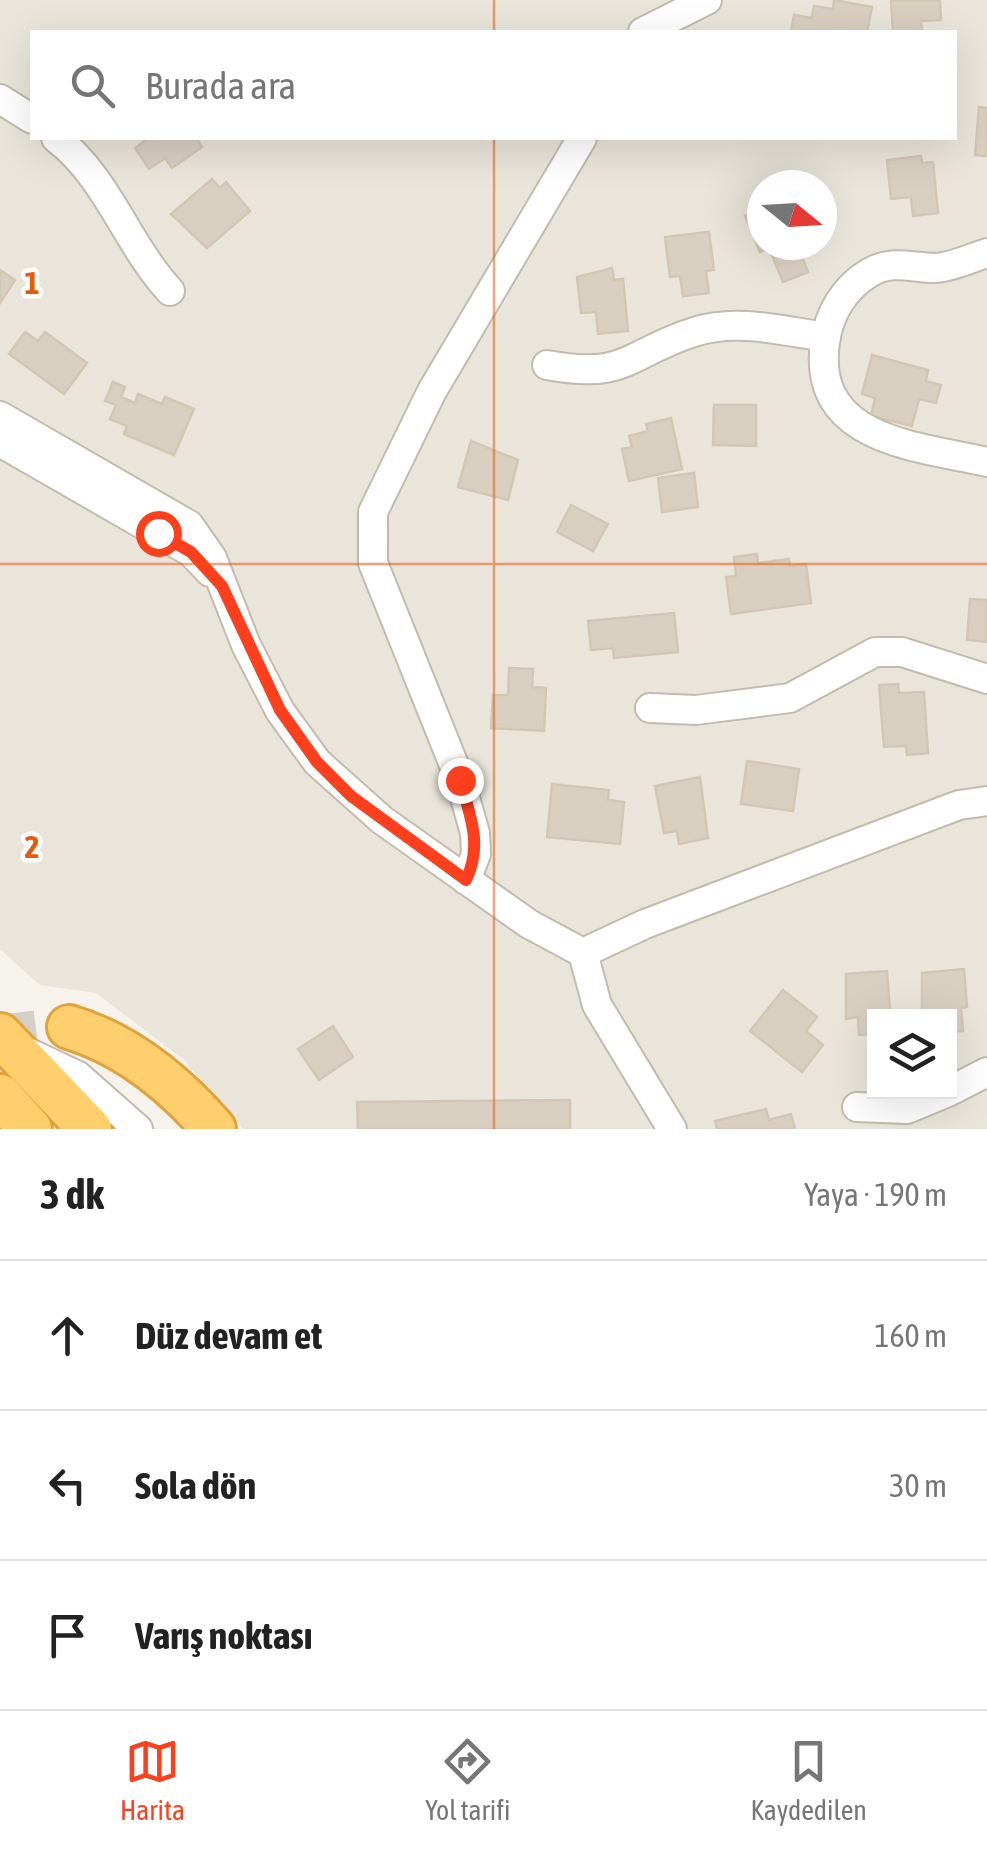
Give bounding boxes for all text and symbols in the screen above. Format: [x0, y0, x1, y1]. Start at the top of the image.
search box [30, 30, 957, 140]
icon: search [65, 58, 120, 113]
text: Burada ara [145, 64, 296, 107]
north arrow [747, 170, 837, 260]
text: 1 [24, 264, 40, 301]
route start [136, 511, 182, 557]
route end [438, 758, 484, 804]
text: 2 [24, 828, 40, 865]
map controls [867, 1009, 957, 1099]
button: layers [867, 1009, 957, 1099]
text: 3 dk [40, 1170, 104, 1218]
text: Yaya · 190 m [804, 1176, 947, 1213]
icon: ahead [40, 1308, 95, 1363]
text: Düz devam et [135, 1314, 322, 1357]
text: 160 m [874, 1317, 947, 1354]
icon: left [40, 1458, 95, 1513]
text: Sola dön [135, 1464, 256, 1507]
text: 30 m [889, 1467, 947, 1504]
icon: arrive [40, 1608, 95, 1663]
text: Varış noktası [135, 1614, 313, 1657]
tab: Harita [120, 1734, 185, 1826]
tab: Yol tarifi [425, 1734, 510, 1826]
tab: Kaydedilen [751, 1734, 867, 1826]

